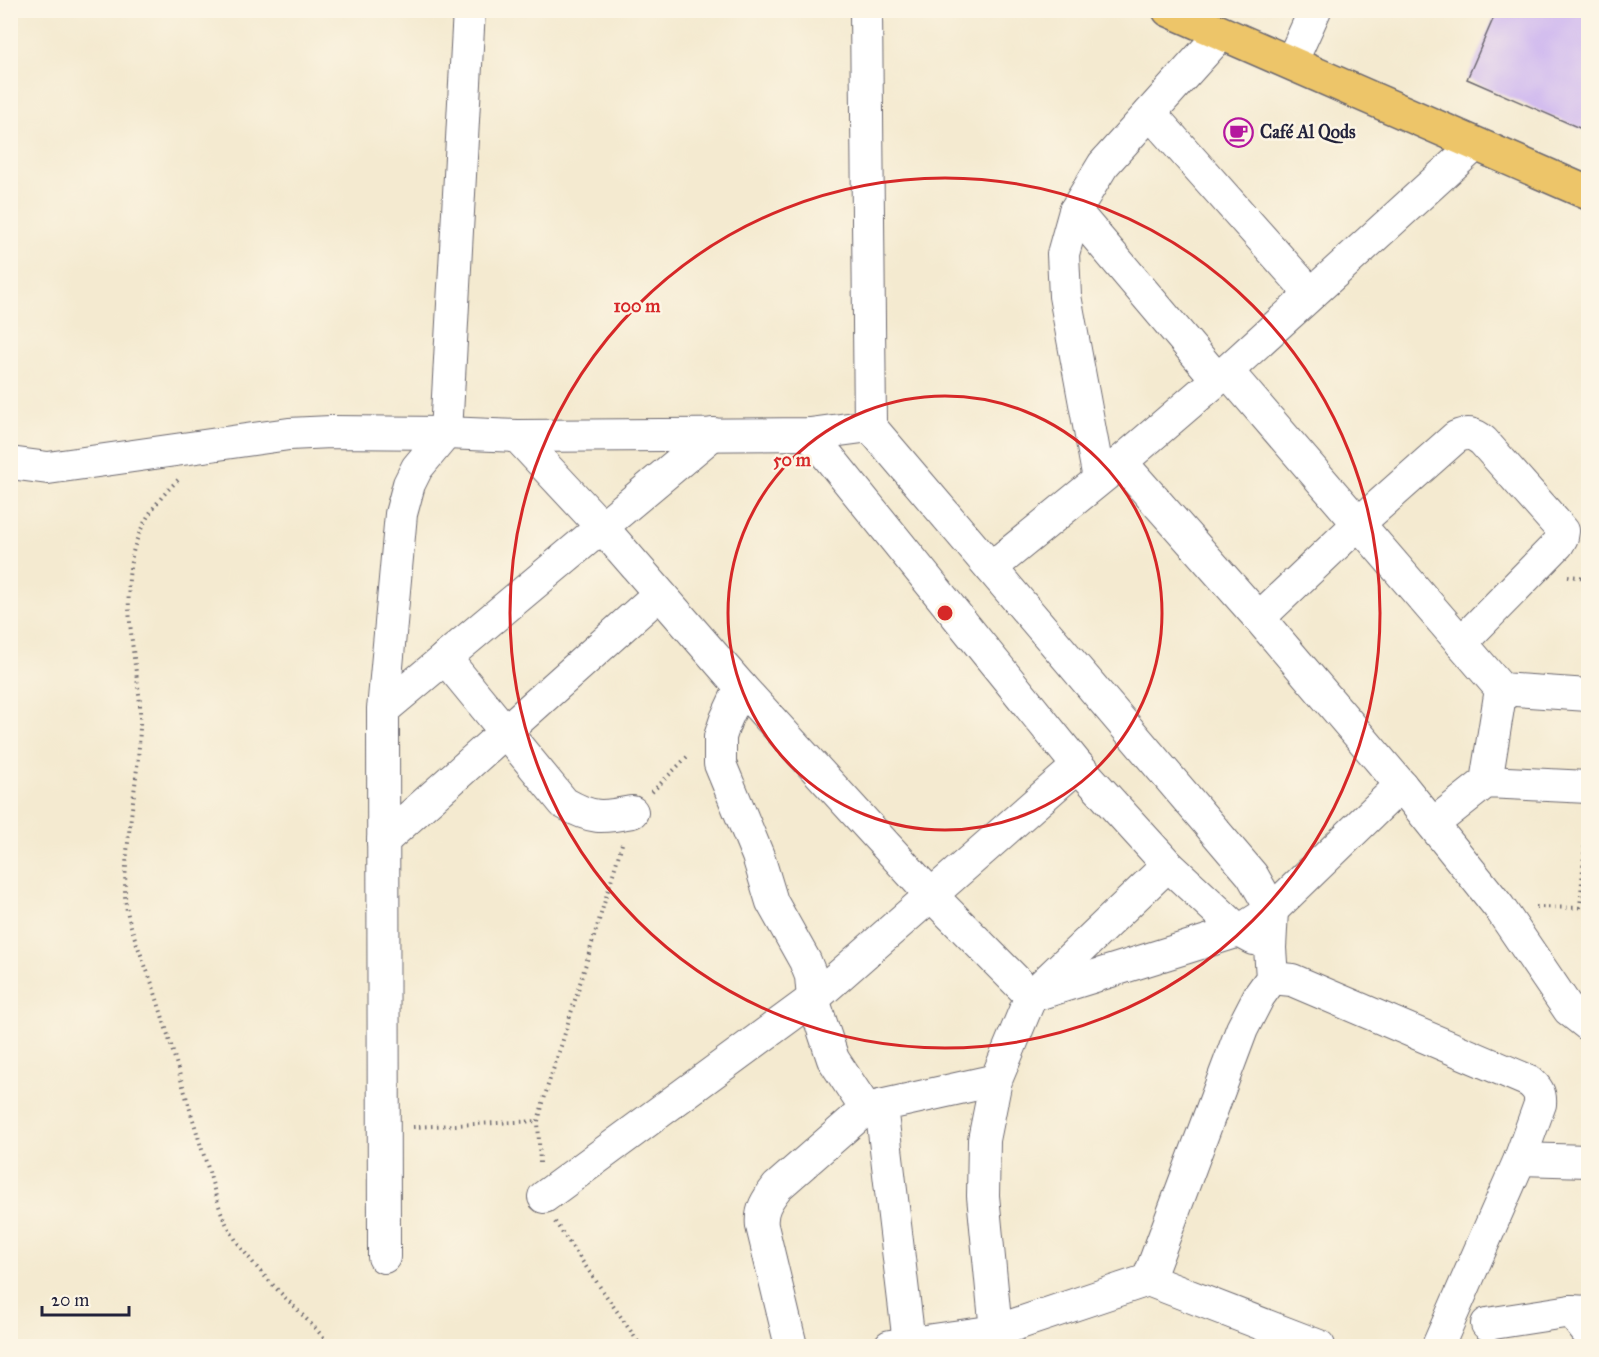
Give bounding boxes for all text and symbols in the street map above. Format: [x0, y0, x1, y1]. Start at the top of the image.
cafe icon: Café Al Qods [1223, 116, 1255, 148]
place label: Café Al Qods [1260, 121, 1356, 144]
text: 100 m [614, 295, 661, 317]
text: 50 m [773, 449, 812, 471]
centre of rings [935, 603, 955, 623]
scale bar [42, 1279, 129, 1317]
text: 20 m [51, 1289, 89, 1311]

